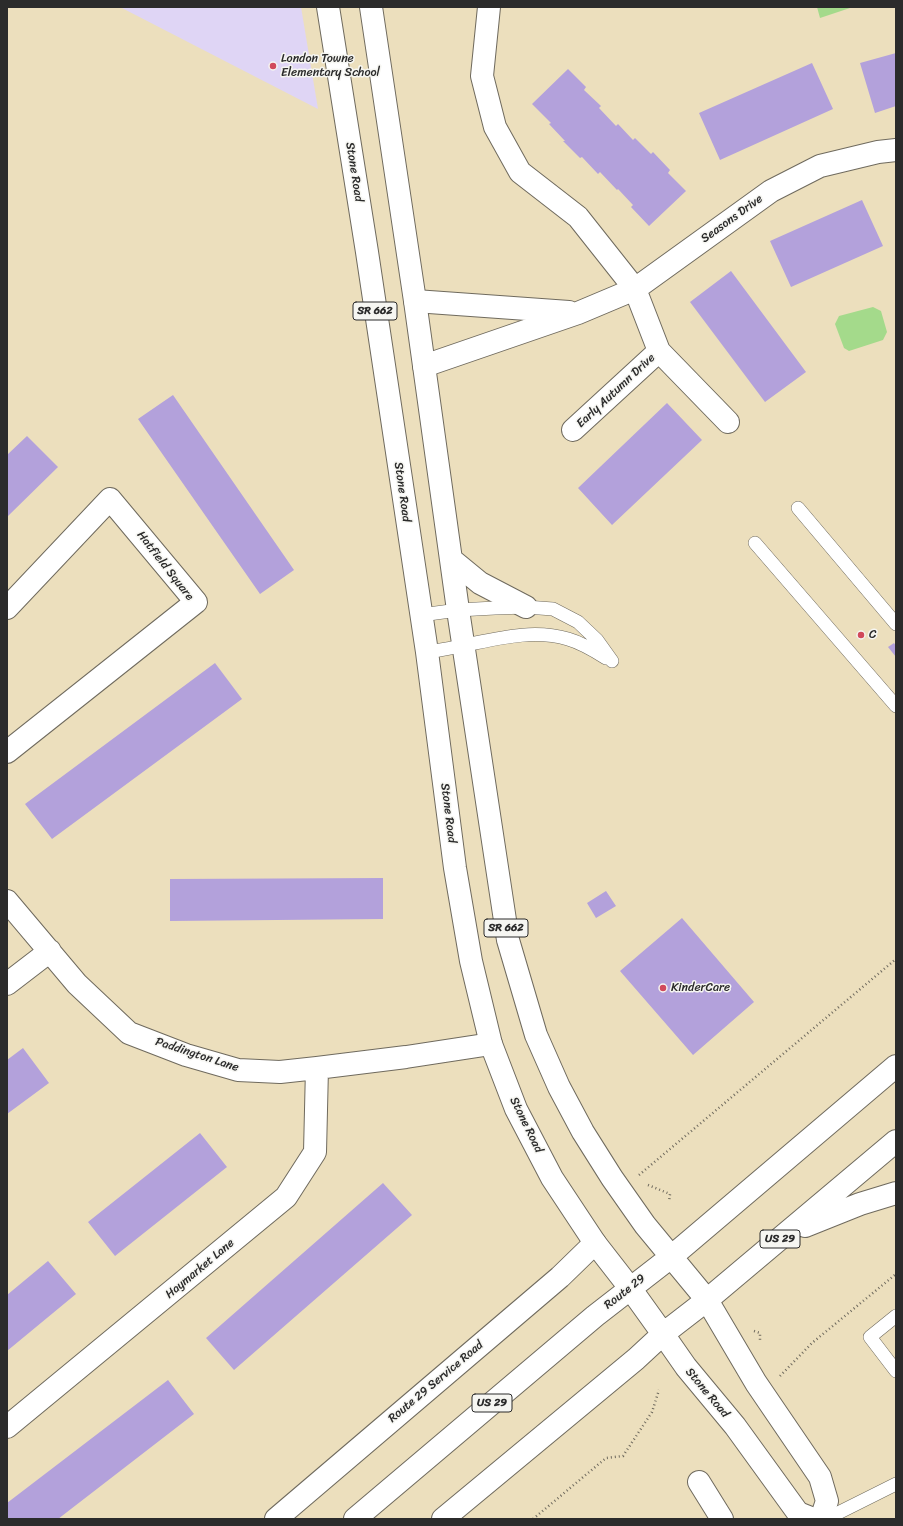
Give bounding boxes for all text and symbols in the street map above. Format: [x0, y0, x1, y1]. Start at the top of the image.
place label: London Towne Elementary School [281, 52, 380, 80]
marker: London Towne Elementary School [268, 61, 278, 71]
street label: Stone Road [342, 141, 366, 203]
street label: Seasons Drive [698, 192, 766, 246]
road number: SR 662 [353, 302, 397, 320]
street label: Early Autumn Drive [574, 351, 658, 431]
street label: Stone Road [391, 461, 413, 523]
street label: Hatfield Square [133, 528, 197, 604]
place label: C [869, 628, 876, 642]
marker: C [856, 630, 866, 640]
street label: Stone Road [437, 782, 459, 844]
road number: SR 662 [484, 919, 528, 937]
place label: KinderCare [671, 981, 730, 995]
marker: KinderCare [658, 983, 668, 993]
street label: Paddington Lane [153, 1035, 241, 1075]
street label: Stone Road [506, 1095, 546, 1155]
road number: US 29 [760, 1230, 800, 1248]
street label: Haymarket Lane [163, 1236, 237, 1302]
street label: Route 29 [602, 1271, 648, 1313]
street label: Route 29 Service Road [386, 1338, 486, 1426]
street label: Stone Road [682, 1365, 732, 1421]
road number: US 29 [472, 1394, 512, 1412]

